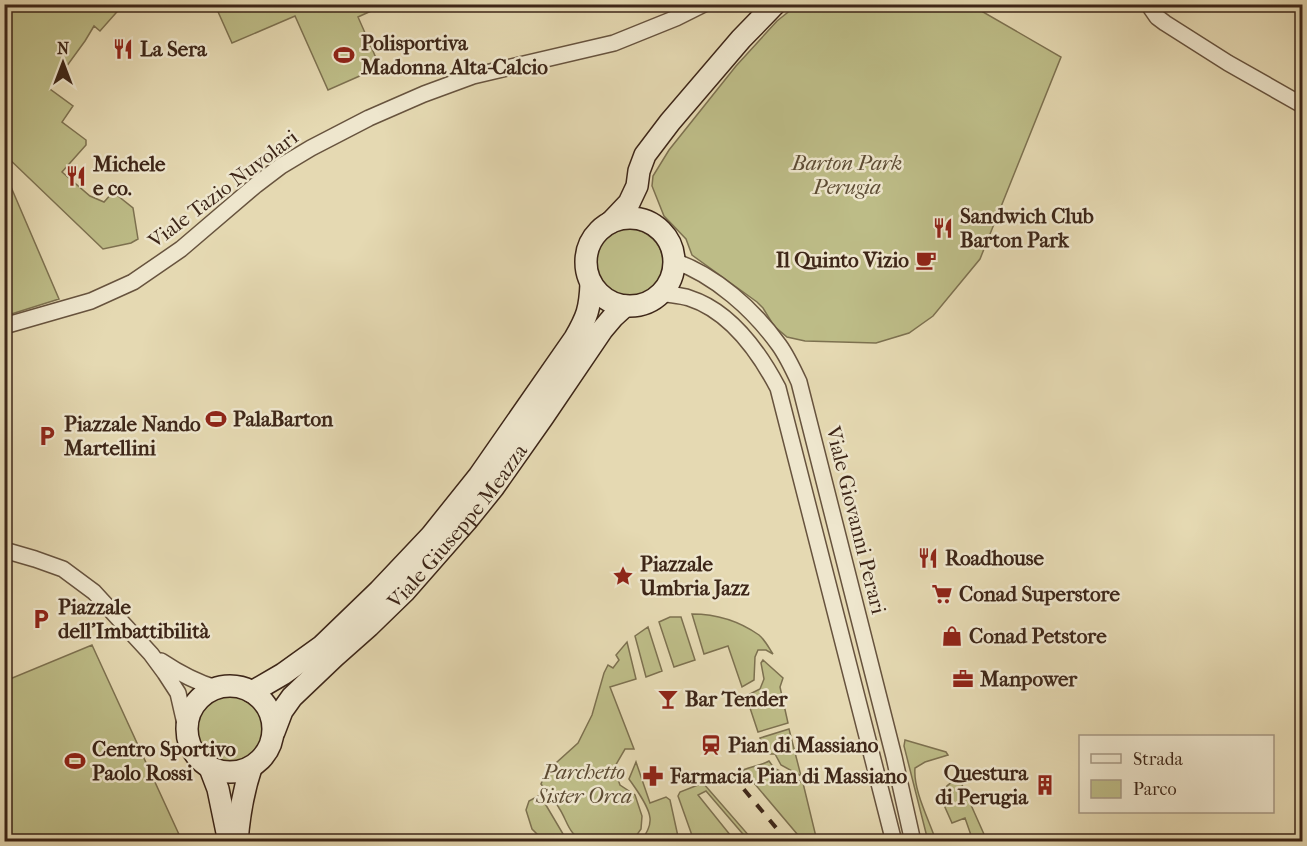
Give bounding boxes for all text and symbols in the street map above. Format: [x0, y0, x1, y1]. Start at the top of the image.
place label: Polisportiva Madonna Alta-Calcio [360, 31, 548, 79]
north arrow [33, 33, 93, 93]
restaurant icon: La Sera [111, 37, 135, 61]
place label: La Sera [140, 37, 208, 61]
text: N [57, 39, 70, 58]
sports icon: Polisportiva Madonna Alta-Calcio [332, 43, 356, 67]
street label: Viale Tazio Nuvolari [143, 125, 303, 254]
park label: Barton Park Perugia [791, 151, 902, 199]
place label: Michele e co. [92, 152, 166, 200]
restaurant icon: Michele e co. [64, 164, 88, 188]
place label: Sandwich Club Barton Park [960, 204, 1094, 252]
restaurant icon: Sandwich Club Barton Park [931, 216, 955, 240]
place label: Il Quinto Vizio [776, 248, 909, 272]
cafe icon: Il Quinto Vizio [914, 248, 938, 272]
sports icon: PalaBarton [204, 407, 228, 431]
place label: PalaBarton [233, 407, 334, 431]
place label: Piazzale Nando Martellini [63, 412, 201, 460]
street label: Viale Giovanni Perari [821, 423, 891, 616]
parking icon: Piazzale Nando Martellini [35, 424, 59, 448]
street label: Viale Giuseppe Meazza [382, 439, 532, 614]
restaurant icon: Roadhouse [916, 546, 940, 570]
place label: Roadhouse [945, 546, 1045, 570]
place label: Piazzale Umbria Jazz [639, 552, 750, 600]
place icon: Piazzale Umbria Jazz [611, 564, 635, 588]
supermarket icon: Conad Superstore [930, 582, 954, 606]
place label: Conad Superstore [959, 582, 1120, 606]
place label: Piazzale dell’Imbattibilità [58, 595, 211, 643]
parking icon: Piazzale dell’Imbattibilità [29, 607, 53, 631]
shop icon: Conad Petstore [940, 624, 964, 648]
place label: Conad Petstore [969, 624, 1107, 648]
office icon: Manpower [951, 667, 975, 691]
place label: Manpower [979, 667, 1078, 691]
bar icon: Bar Tender [656, 687, 680, 711]
place label: Bar Tender [685, 687, 789, 711]
station icon: Pian di Massiano [699, 733, 723, 757]
place label: Pian di Massiano [728, 733, 879, 757]
legend [1079, 735, 1274, 813]
place label: Centro Sportivo Paolo Rossi [92, 737, 236, 785]
sports icon: Centro Sportivo Paolo Rossi [63, 749, 87, 773]
text: Strada [1133, 749, 1184, 770]
park label: Parchetto Sister Orca [535, 760, 632, 808]
place label: Questura di Perugia [935, 761, 1029, 809]
pharmacy icon: Farmacia Pian di Massiano [641, 764, 665, 788]
place label: Farmacia Pian di Massiano [669, 764, 907, 788]
building icon: Questura di Perugia [1033, 773, 1057, 797]
text: Parco [1133, 779, 1177, 800]

